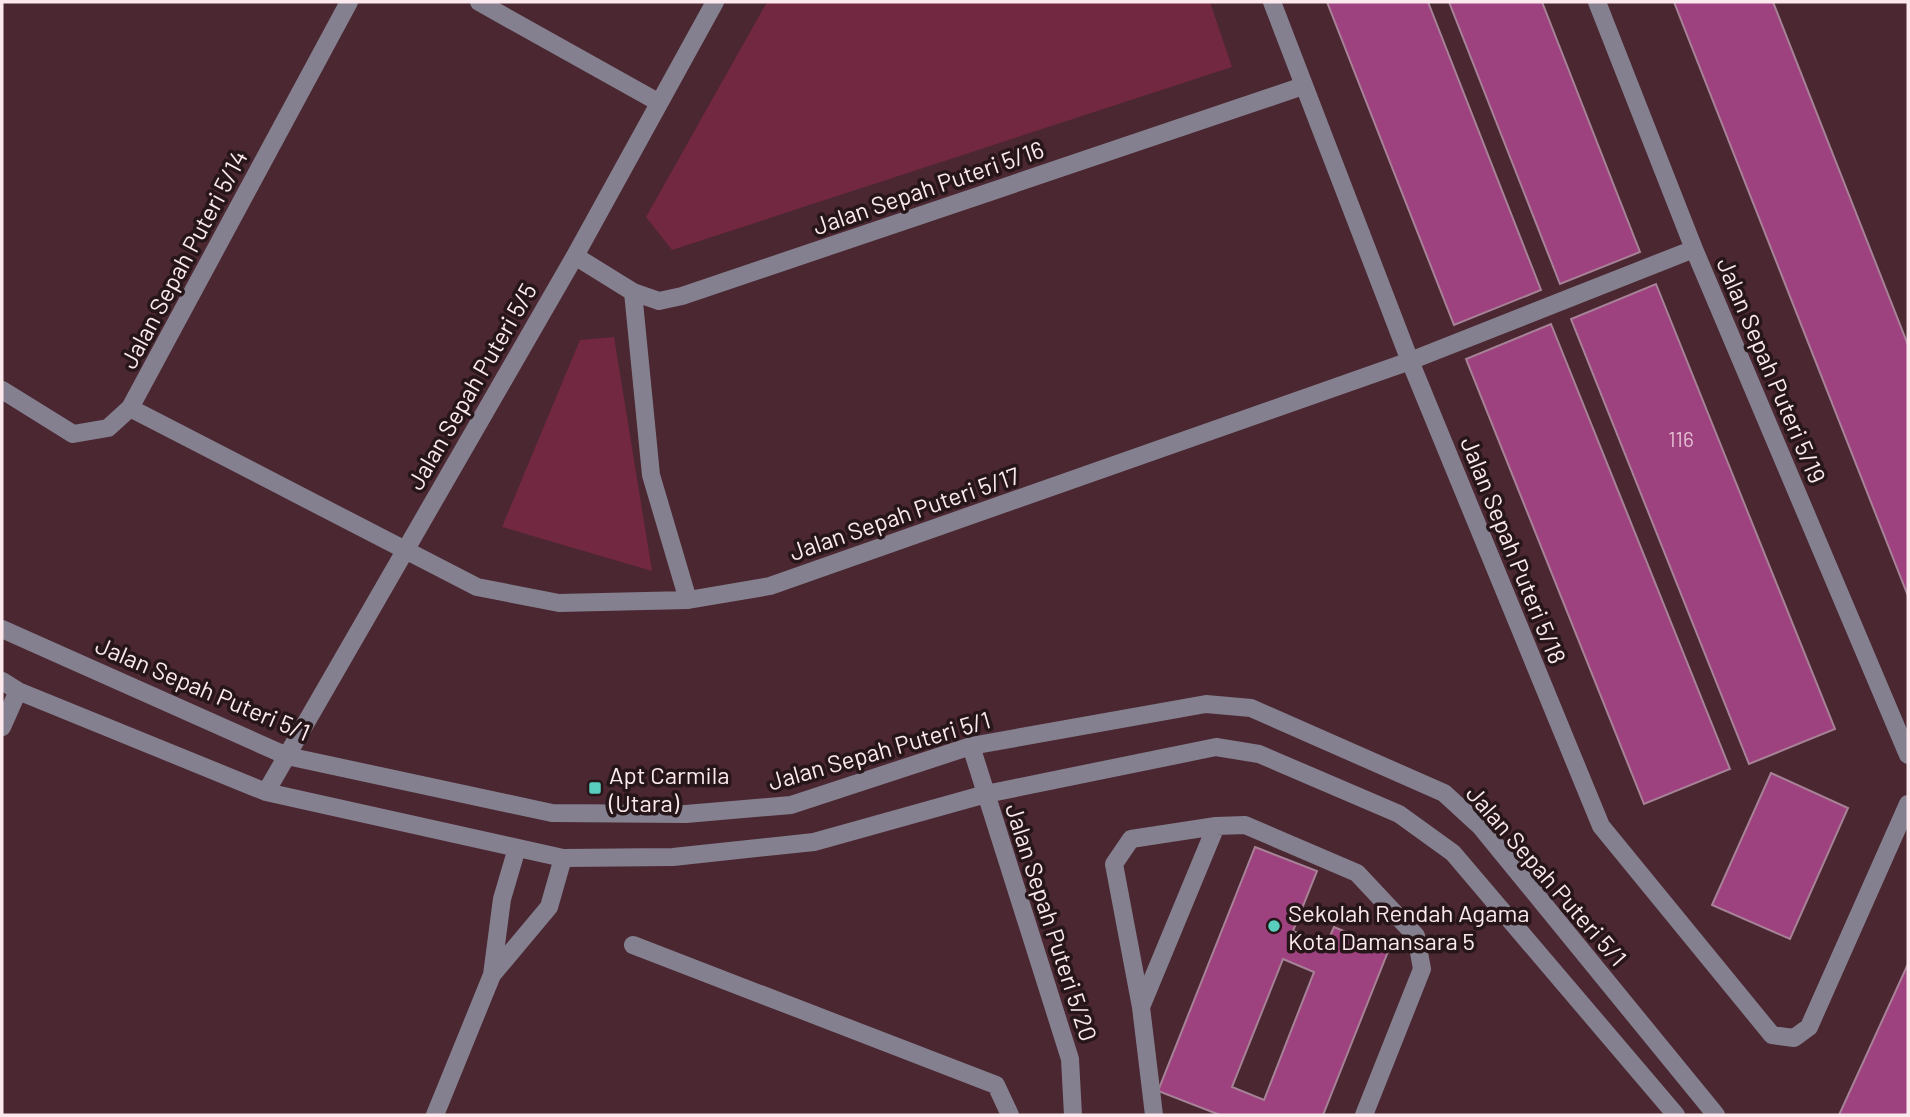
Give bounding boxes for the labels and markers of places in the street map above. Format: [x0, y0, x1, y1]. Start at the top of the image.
place label: Apt Carmila (Utara) [608, 760, 730, 817]
marker: Apt Carmila (Utara) [587, 780, 603, 796]
place label: Sekolah Rendah Agama Kota Damansara 5 [1288, 898, 1530, 955]
marker: Sekolah Rendah Agama Kota Damansara 5 [1266, 918, 1282, 934]

